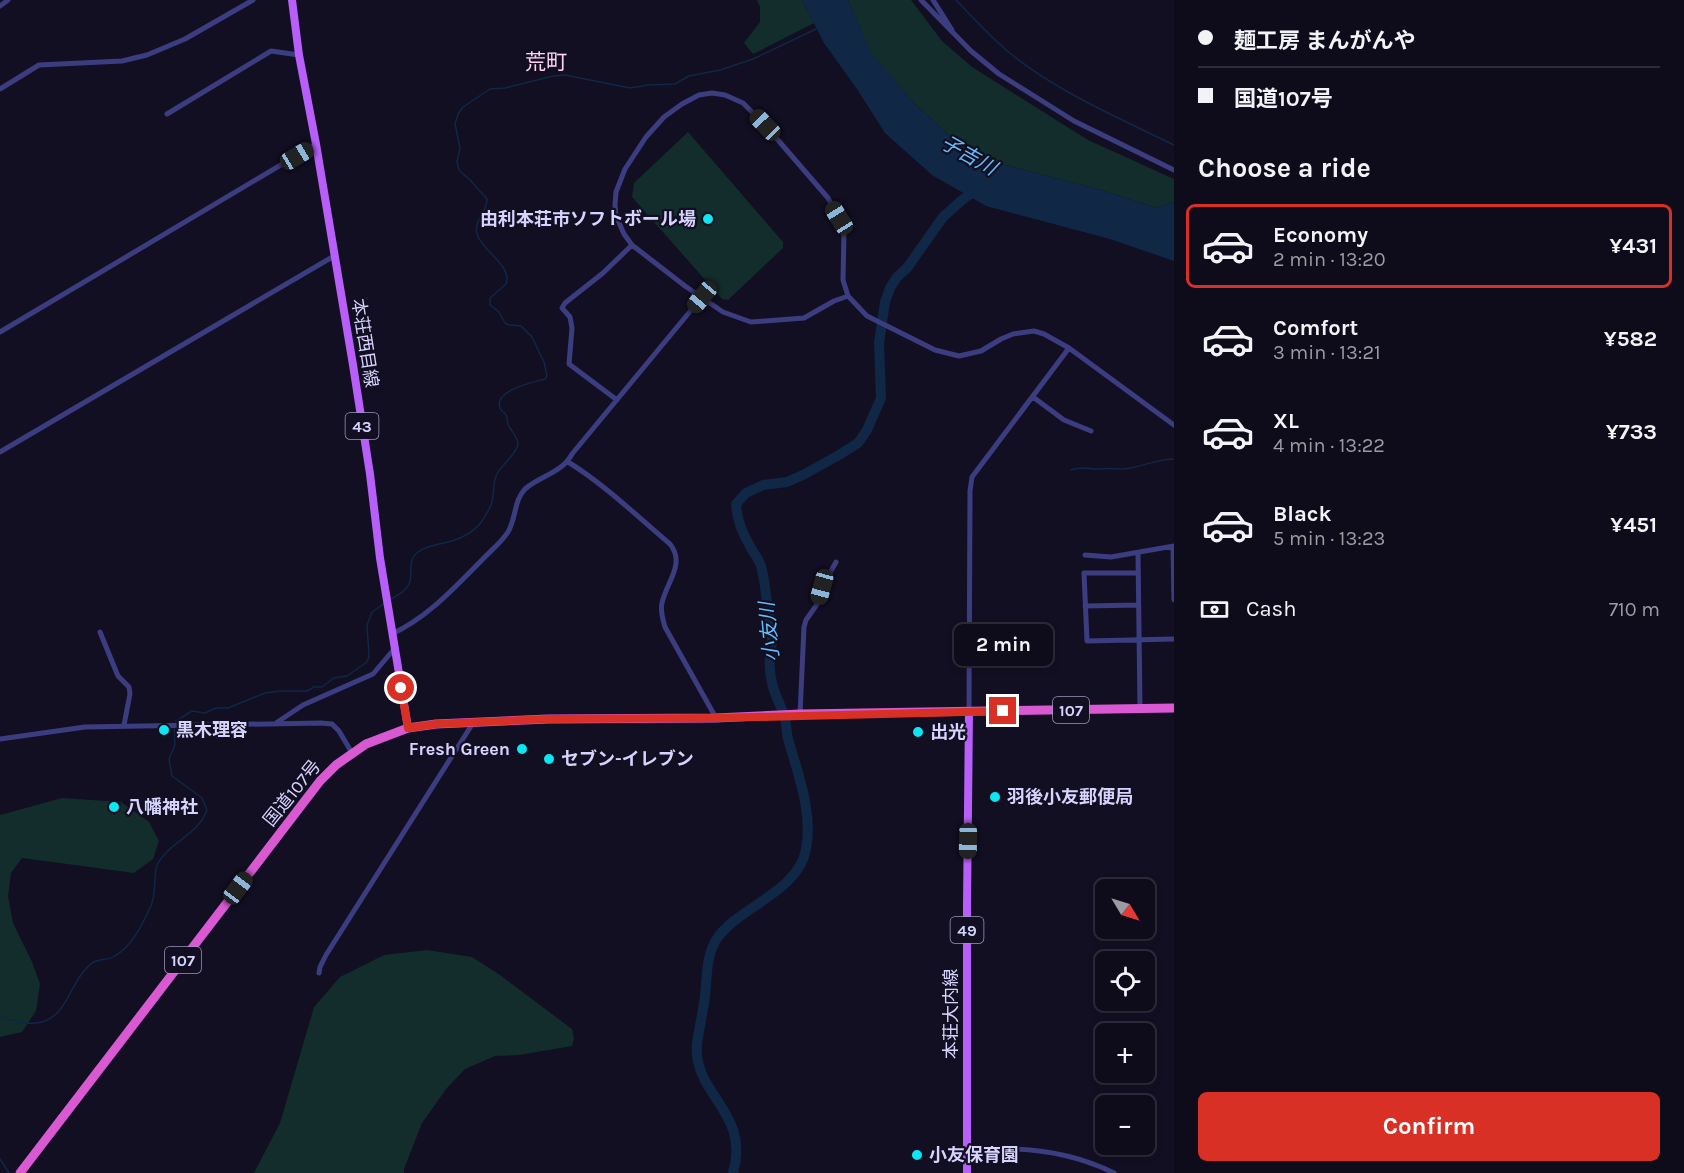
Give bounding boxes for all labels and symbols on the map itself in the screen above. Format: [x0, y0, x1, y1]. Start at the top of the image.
district label: 荒町 [525, 50, 567, 74]
car [746, 106, 784, 144]
water label: 子吉川 [937, 131, 1002, 181]
car [277, 139, 317, 173]
car [822, 198, 856, 238]
place label: 由利本荘市ソフトボール場 [480, 208, 696, 230]
marker: 由利本荘市ソフトボール場 [701, 212, 715, 226]
car [684, 277, 720, 317]
street label: 本荘西目線 [347, 297, 383, 389]
road number: 43 [346, 413, 378, 439]
car [809, 567, 835, 607]
water label: 小友川 [755, 599, 784, 663]
callout: 2 min [954, 624, 1052, 666]
route start [387, 674, 414, 701]
route end [989, 697, 1016, 724]
road number: 107 [1053, 697, 1089, 723]
place label: 黒木理容 [176, 719, 248, 741]
place label: 出光 [930, 721, 966, 743]
marker: 黒木理容 [157, 723, 171, 737]
marker: 出光 [911, 725, 925, 739]
place label: Fresh Green [409, 738, 510, 760]
marker: Fresh Green [515, 742, 529, 756]
place label: セブン-イレブン [561, 748, 694, 770]
marker: セブン-イレブン [542, 752, 556, 766]
street label: 国道107号 [259, 755, 325, 831]
place label: 羽後小友郵便局 [1007, 786, 1133, 808]
marker: 羽後小友郵便局 [988, 790, 1002, 804]
place label: 八幡神社 [126, 796, 198, 818]
marker: 八幡神社 [107, 800, 121, 814]
car [959, 823, 977, 859]
car [220, 868, 256, 908]
north arrow [1095, 879, 1155, 939]
road number: 49 [950, 917, 984, 943]
road number: 107 [165, 947, 201, 973]
street label: 本荘大内線 [940, 969, 962, 1059]
place label: 小友保育園 [929, 1144, 1019, 1166]
marker: 小友保育園 [910, 1148, 924, 1162]

